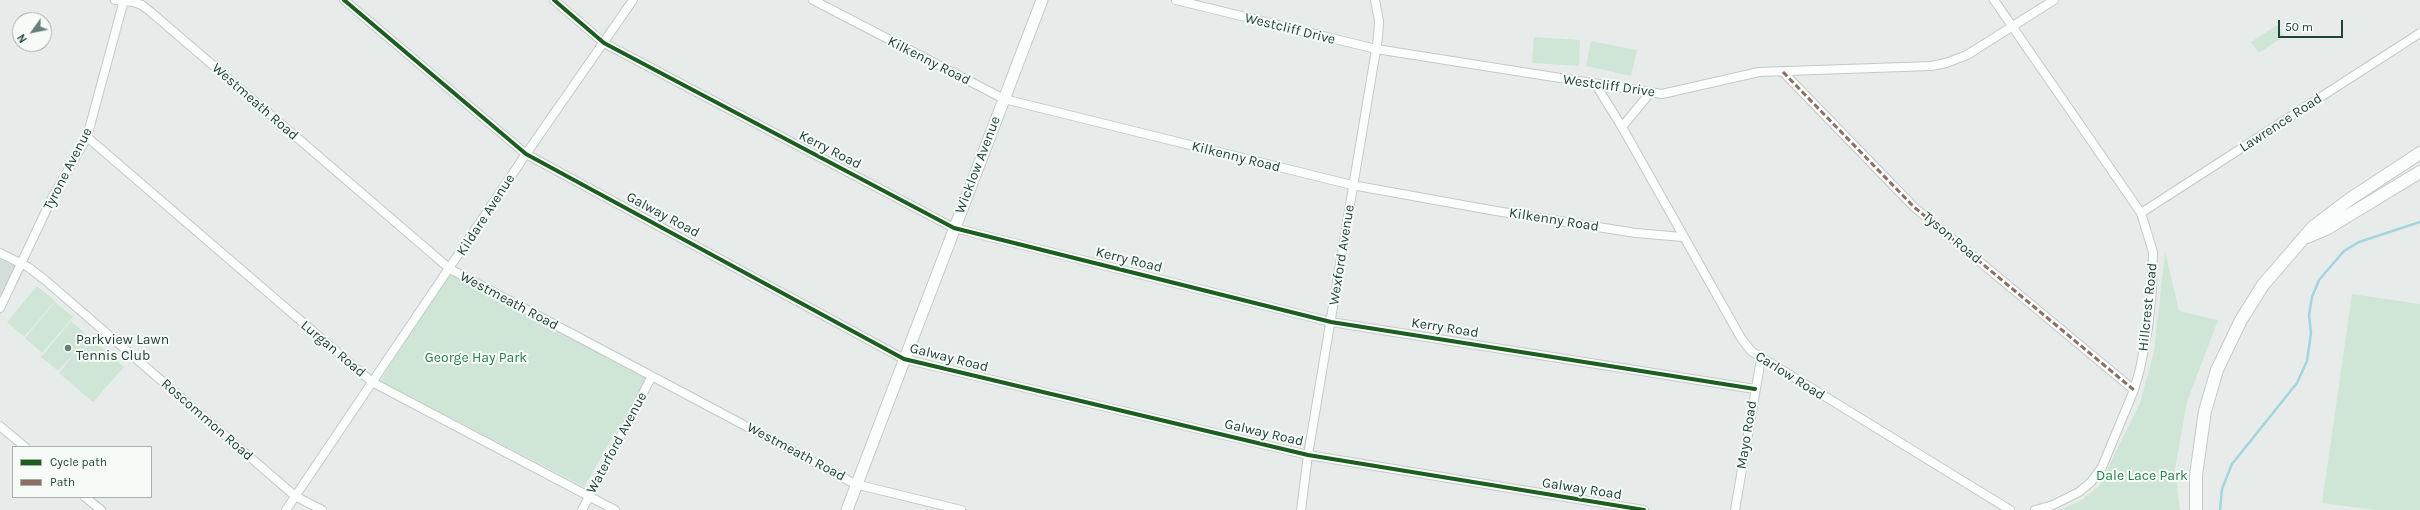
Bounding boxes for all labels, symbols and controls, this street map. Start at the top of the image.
street label: Westcliff Drive [1243,10,1337,48]
north arrow [12,12,52,52]
scale bar [2280,12,2345,38]
text: 50 m [2285,20,2313,34]
text: N [15,31,30,45]
street label: Kilkenny Road [885,33,973,89]
street label: Westmeath Road [208,60,302,144]
street label: Westcliff Drive [1562,71,1656,101]
street label: Lawrence Road [2237,90,2325,156]
street label: Wicklow Avenue [952,114,1004,216]
street label: Tyrone Avenue [40,125,96,213]
street label: Kerry Road [796,127,864,173]
street label: Kilkenny Road [1190,138,1282,176]
street label: Kildare Avenue [453,171,519,259]
street label: Galway Road [623,189,703,241]
street label: Wexford Avenue [1326,204,1358,306]
street label: Kilkenny Road [1508,205,1600,235]
street label: Tyson Road [1919,209,1985,267]
street label: Kerry Road [1094,244,1164,276]
street label: Hillcrest Road [2135,262,2161,352]
street label: Westmeath Road [457,268,561,334]
street label: Kerry Road [1410,314,1480,342]
street label: Lurgan Road [297,317,369,381]
place label: Parkview Lawn Tennis Club [76,332,169,364]
street label: Galway Road [908,340,990,376]
marker: Parkview Lawn Tennis Club [63,343,73,353]
street label: Carlow Road [1752,348,1828,404]
park label: George Hay Park [425,350,527,366]
street label: Roscommon Road [158,376,256,464]
street label: Waterford Avenue [583,389,651,497]
street label: Mayo Road [1733,399,1761,471]
street label: Galway Road [1223,416,1305,450]
street label: Westmeath Road [744,419,848,485]
legend [12,446,152,498]
text: Cycle path [50,455,107,469]
park label: Dale Lace Park [2096,468,2188,484]
street label: Galway Road [1541,474,1623,504]
text: Path [50,475,75,489]

